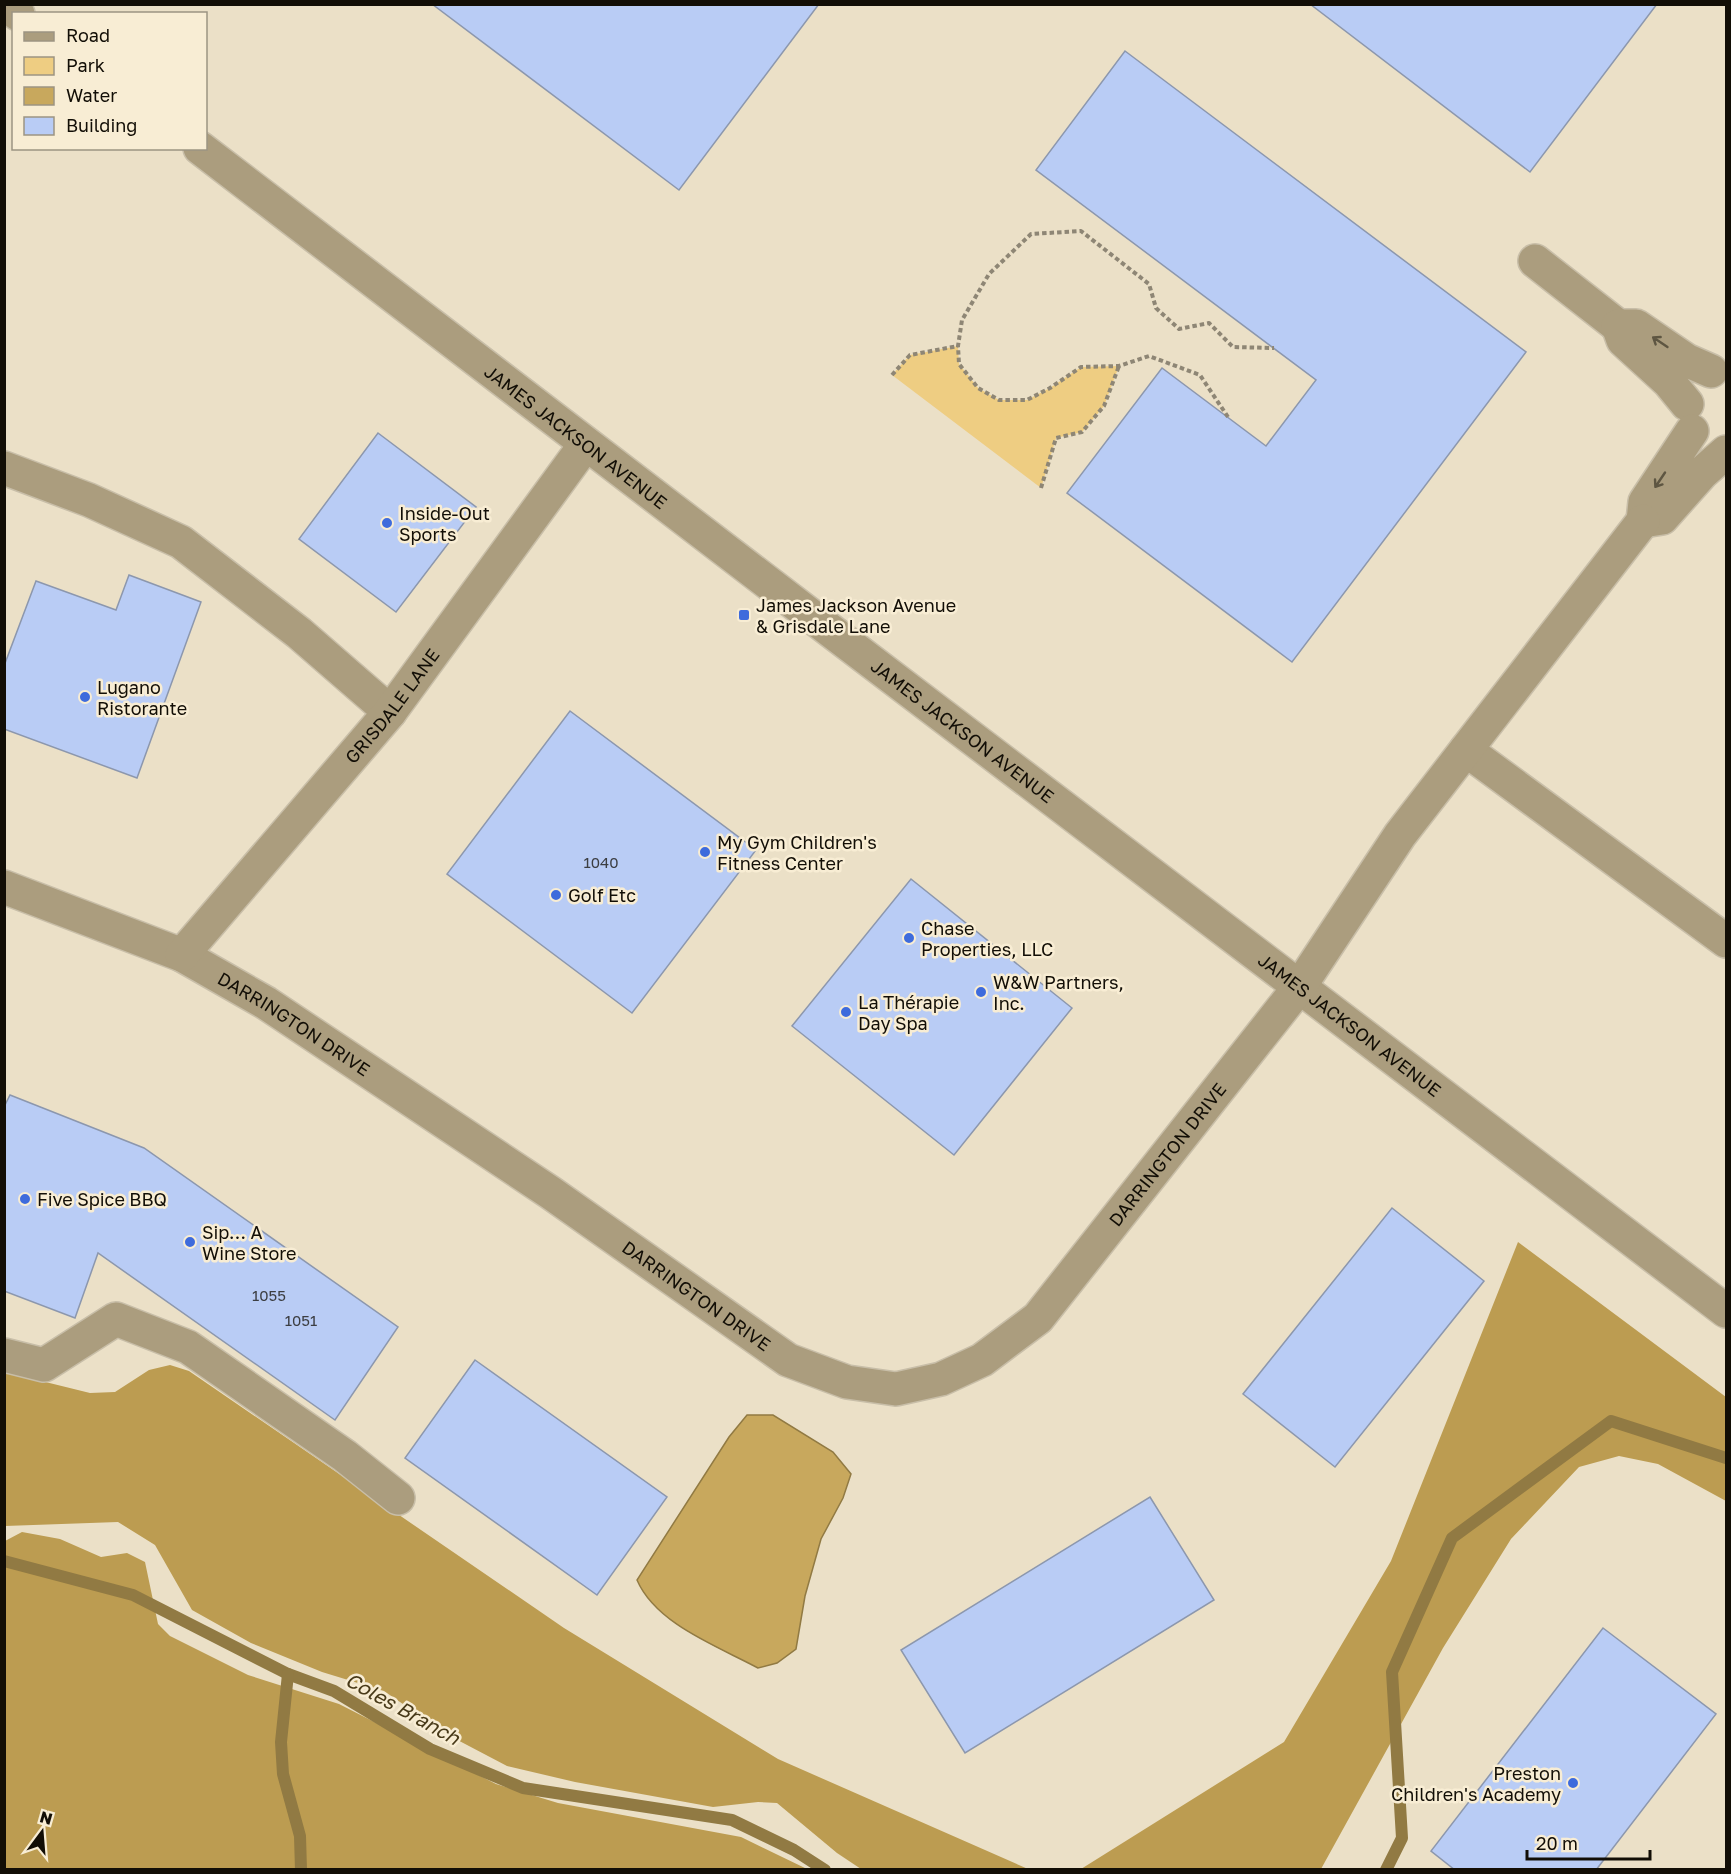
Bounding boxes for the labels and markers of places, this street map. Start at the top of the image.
place label: Inside-Out Sports [399,502,490,545]
marker: Inside-Out Sports [380,516,394,530]
place label: James Jackson Avenue & Grisdale Lane [756,594,956,637]
marker: James Jackson Avenue & Grisdale Lane [737,608,751,622]
place label: Lugano Ristorante [97,676,187,719]
marker: Lugano Ristorante [78,690,92,704]
place label: My Gym Children's Fitness Center [717,831,877,874]
marker: My Gym Children's Fitness Center [698,845,712,859]
place label: Golf Etc [568,884,636,906]
marker: Golf Etc [549,888,563,902]
place label: Chase Properties, LLC [921,917,1053,960]
marker: Chase Properties, LLC [902,931,916,945]
place label: W&W Partners, Inc. [993,971,1124,1014]
marker: W&W Partners, Inc. [974,985,988,999]
place label: La Thérapie Day Spa [858,991,959,1034]
marker: La Thérapie Day Spa [839,1005,853,1019]
place label: Five Spice BBQ [37,1188,167,1210]
marker: Five Spice BBQ [18,1192,32,1206]
place label: Sip… A Wine Store [202,1221,297,1264]
marker: Sip… A Wine Store [183,1235,197,1249]
place label: Preston Children's Academy [1391,1762,1561,1805]
marker: Preston Children's Academy [1566,1776,1580,1790]

